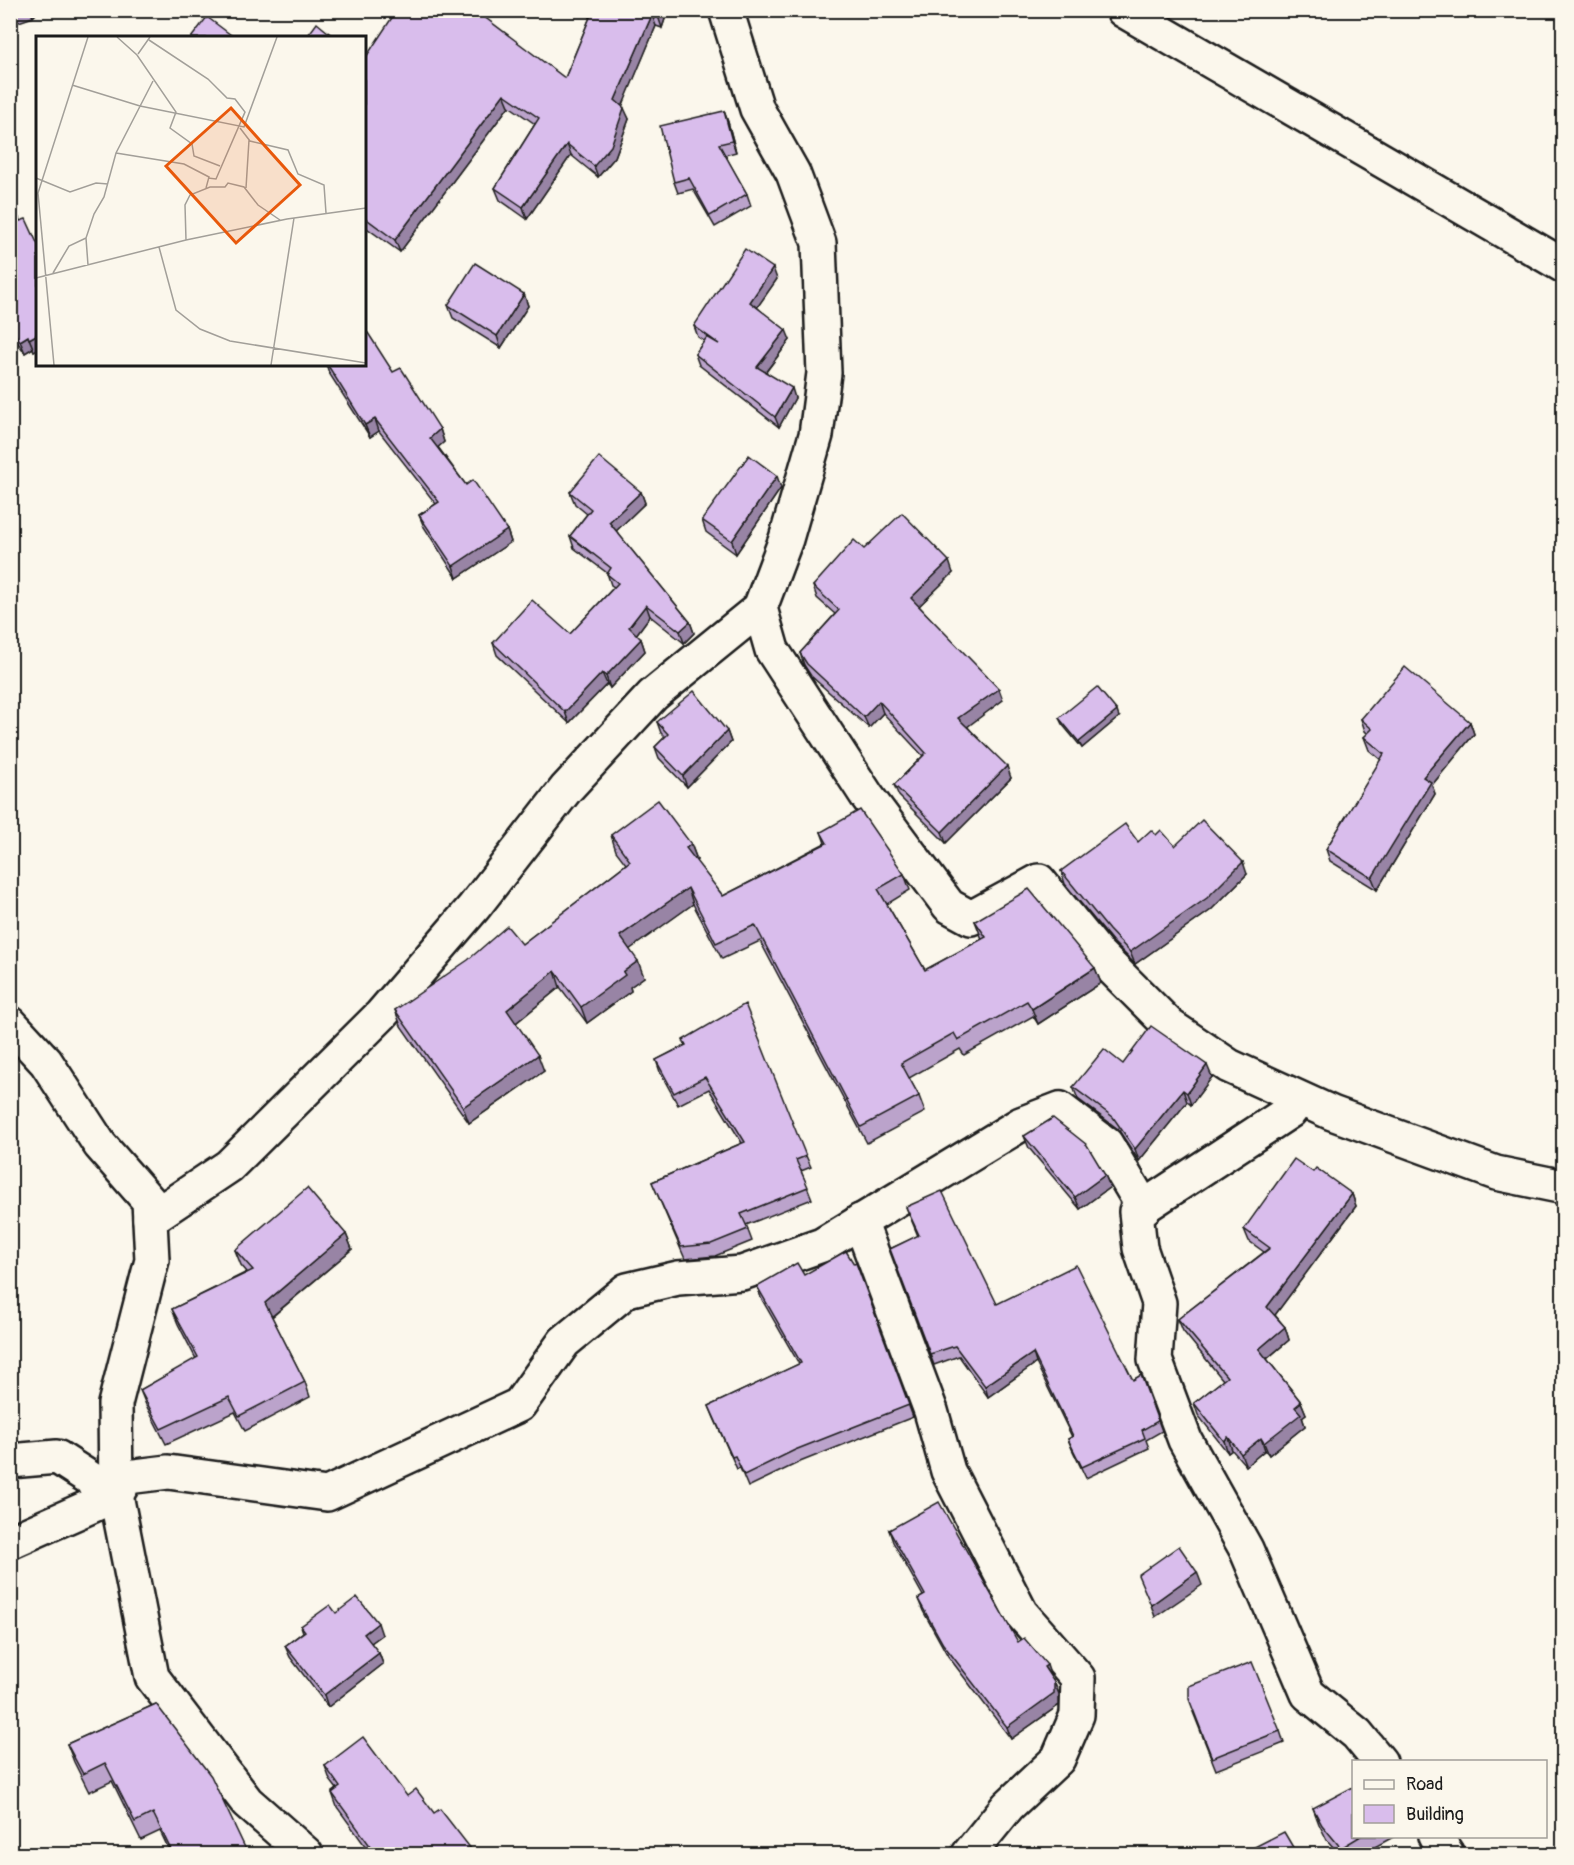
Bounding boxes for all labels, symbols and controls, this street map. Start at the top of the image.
inset map [36,36,366,366]
legend [1352,1760,1547,1838]
text: Road [1406,1773,1443,1796]
text: Building [1406,1803,1464,1826]

